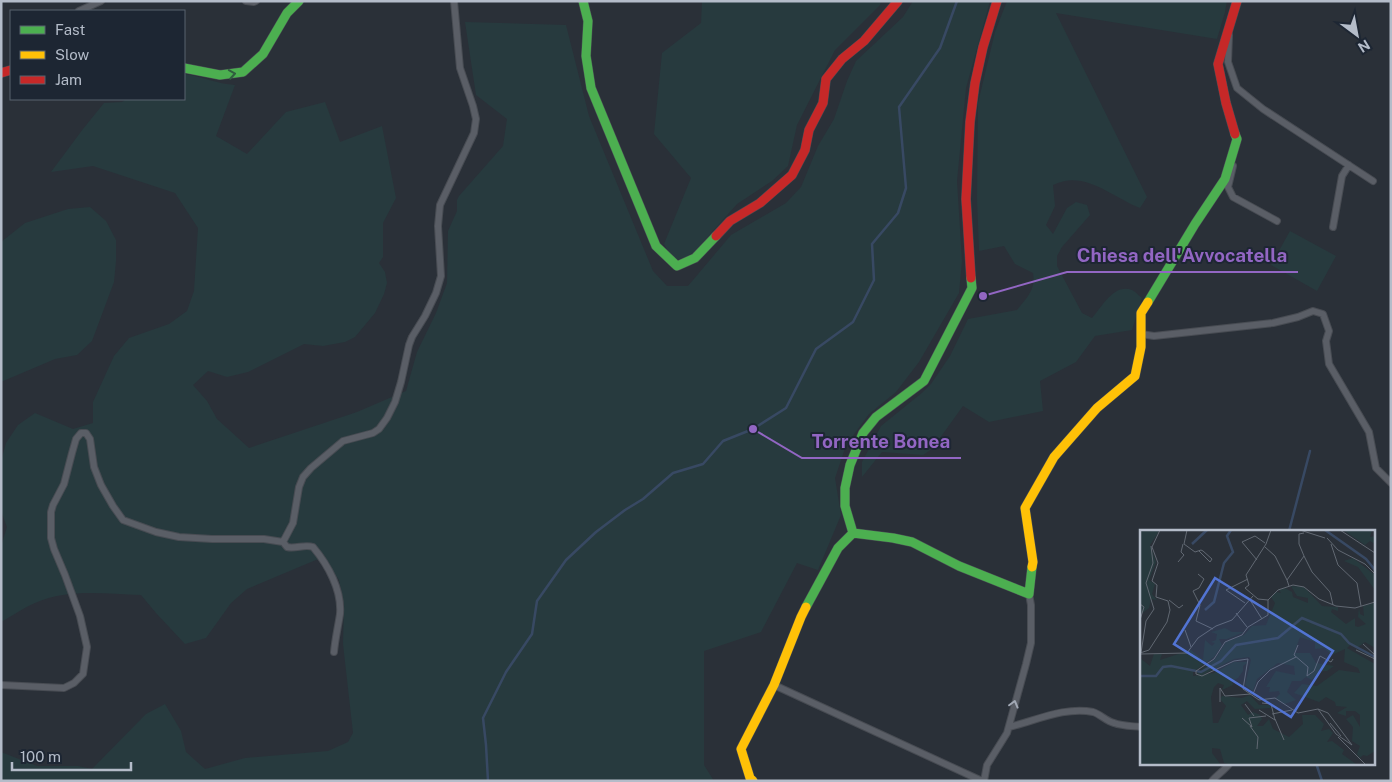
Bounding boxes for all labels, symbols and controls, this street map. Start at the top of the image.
legend [10,10,185,100]
north arrow [1332,10,1382,60]
text: Fast [55,21,85,38]
text: N [1355,36,1373,56]
text: Slow [55,46,90,63]
one-way arrow [227,69,236,79]
text: Jam [55,71,82,88]
callout: Chiesa dell'Avvocatella [1067,238,1298,272]
text: Chiesa dell'Avvocatella [1077,244,1287,266]
callout: Torrente Bonea [802,424,961,458]
text: Torrente Bonea [812,430,950,452]
inset map [1140,530,1374,764]
one-way arrow [1008,699,1019,708]
scale bar [12,740,131,772]
text: 100 m [20,748,61,765]

